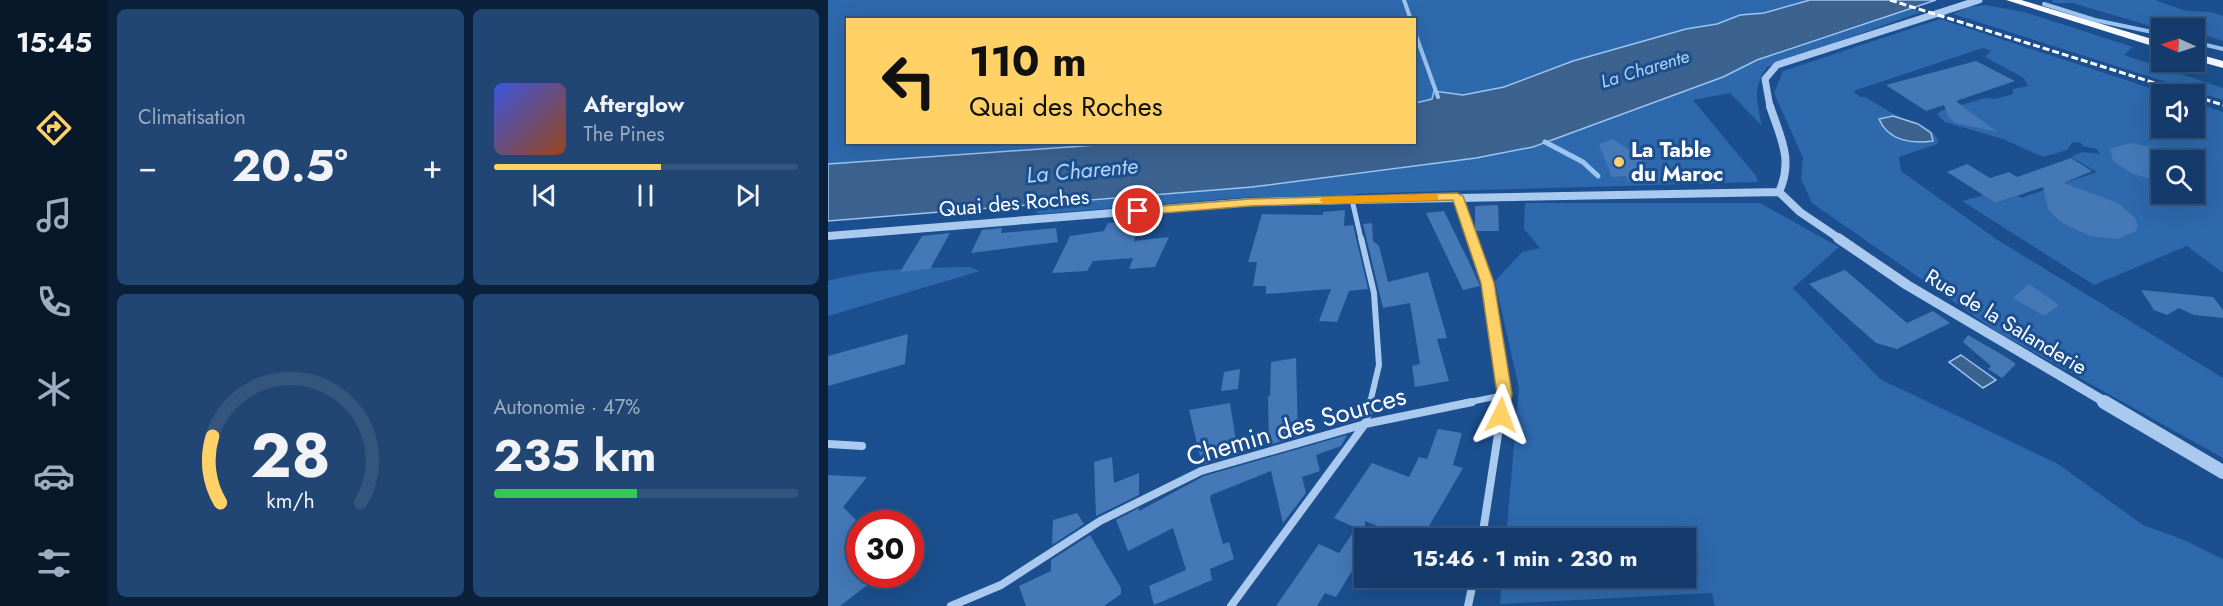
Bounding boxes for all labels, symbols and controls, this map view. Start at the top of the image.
north arrow [2151,18,2205,72]
map controls [2151,18,2205,204]
text: 15:45 [16,23,92,62]
text: 110 m [969,31,1087,92]
icon: left [870,42,948,120]
water label: La Charente [1597,43,1693,95]
button: sound [2151,84,2205,138]
text: Quai des Roches [969,87,1163,126]
text: Afterglow [584,88,684,120]
text: Climatisation [138,103,246,132]
icon: directions [33,107,75,149]
text: The Pines [584,120,665,149]
text: 20.5° [232,133,348,198]
place label: La Table du Maroc [1631,135,1723,189]
text: − [138,143,157,190]
text: + [422,143,442,190]
water label: La Charente [1025,149,1139,191]
button: search [2151,150,2205,204]
marker: La Table du Maroc [1612,155,1626,169]
icon: previous [528,179,561,212]
icon: pause [629,179,662,212]
icon: next [731,179,764,212]
street label: Quai des Roches [938,181,1090,225]
pin [1112,185,1163,236]
icon: music [33,194,75,236]
icon: arrive [1121,194,1154,227]
street label: Rue de la Salanderie [1919,262,2093,382]
icon: phone [33,281,75,323]
icon: climate [33,368,75,410]
street label: Chemin des Sources [1182,376,1410,476]
position arrow [1469,383,1533,447]
text: Autonomie · 47% [494,393,640,422]
text: 28 [250,410,330,500]
text: 235 km [494,423,656,488]
icon: car [33,455,75,497]
text: km/h [266,485,314,516]
speed limit sign: 30 [846,510,924,588]
icon: filters [33,542,75,584]
text: 15:46 · 1 min · 230 m [1413,542,1637,574]

